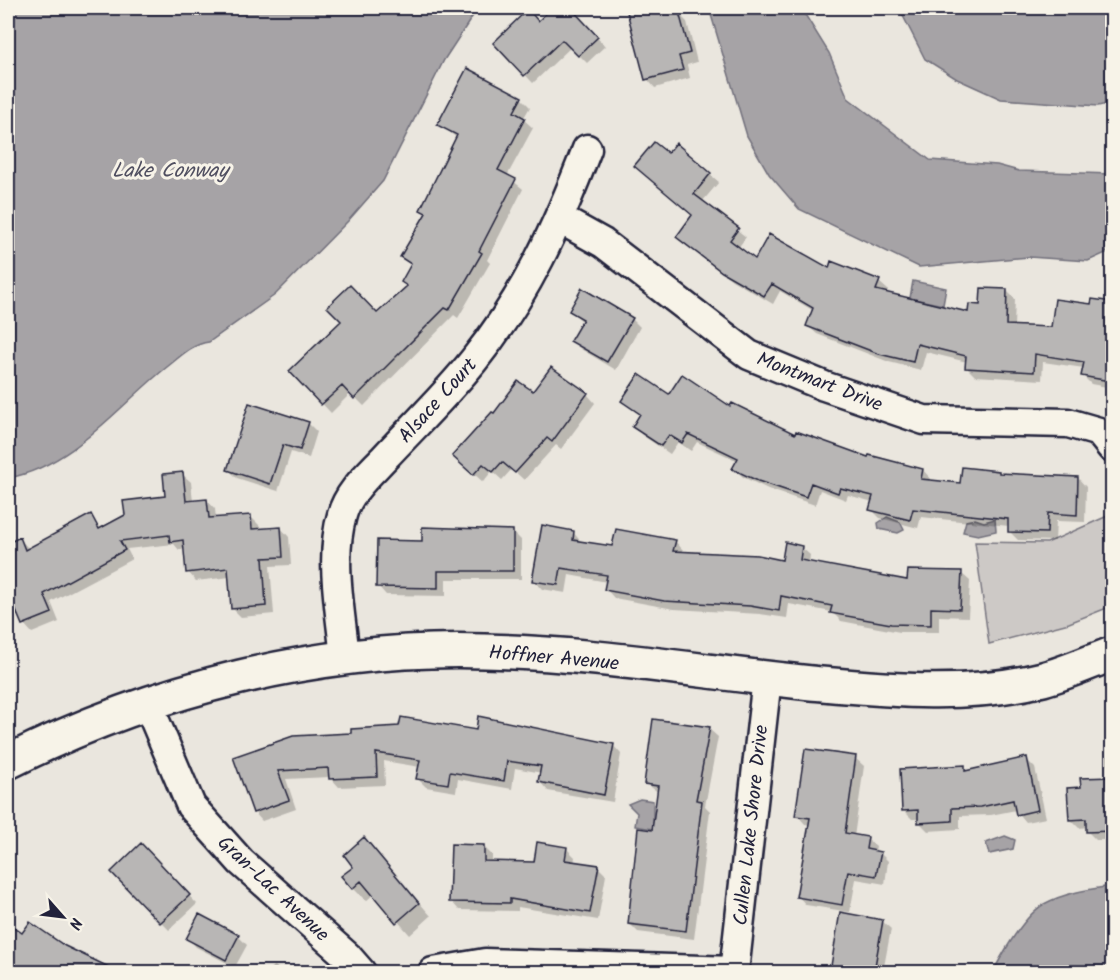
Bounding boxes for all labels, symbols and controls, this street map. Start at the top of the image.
water label: Lake Conway [112,155,231,188]
street label: Montmart Drive [752,344,887,422]
street label: Alsace Court [391,351,486,451]
street label: Hoffner Avenue [487,637,620,681]
street label: Cullen Lake Shore Drive [726,723,778,927]
street label: Gran-Lac Avenue [209,829,336,950]
north arrow [33,887,93,947]
text: N [62,913,88,934]

